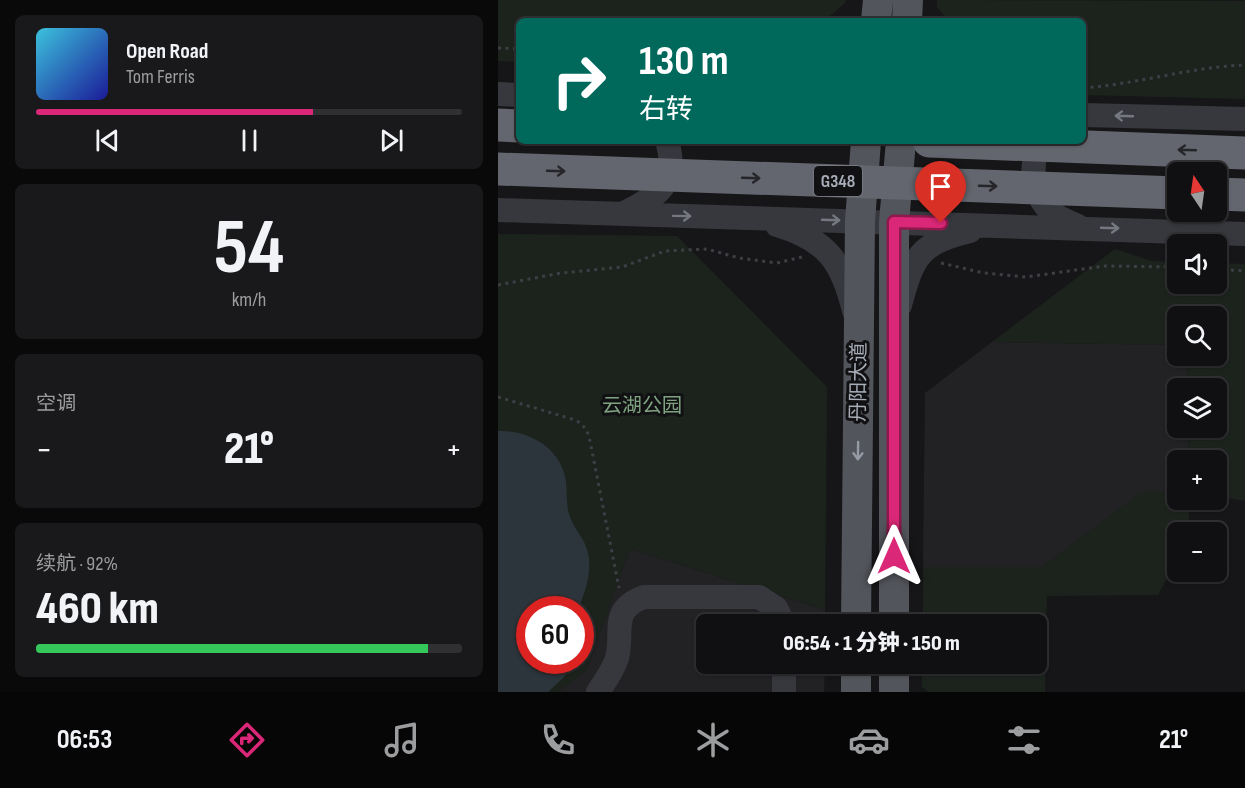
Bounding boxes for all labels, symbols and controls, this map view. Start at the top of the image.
text: 130 m [639,36,729,87]
text: Open Road [126,38,208,65]
icon: right [540,42,618,120]
text: Tom Ferris [126,65,195,89]
text: 右转 [639,94,693,126]
one-way arrow [1114,110,1134,122]
icon: previous [91,124,124,157]
icon: pause [233,124,266,157]
icon: next [375,124,408,157]
one-way arrow [1177,145,1197,156]
pin [915,161,966,223]
north arrow [1167,162,1227,222]
map controls [1167,162,1227,582]
one-way arrow [546,166,566,177]
road number: G348 [814,166,862,196]
icon: arrive [924,170,957,203]
one-way arrow [741,172,761,184]
one-way arrow [978,180,998,192]
text: 54 [214,202,284,295]
one-way arrow [672,210,692,222]
one-way arrow [820,214,840,225]
one-way arrow [1099,223,1119,234]
button: sound [1167,234,1227,294]
text: km/h [232,288,266,312]
button: search [1167,306,1227,366]
street label: 丹阳大道 [846,342,872,422]
button: layers [1167,378,1227,438]
text: 空调 [36,392,76,416]
park label: 云湖公园 [602,394,682,418]
text: 21° [224,422,274,477]
text: − [36,430,52,470]
text: + [446,430,462,470]
one-way arrow [852,441,864,461]
button: + [1167,450,1227,510]
button: − [1167,522,1227,582]
position arrow [862,524,926,588]
text: 续航 · 92% [36,552,118,576]
text: 460 km [36,582,159,637]
speed limit sign: 60 [516,596,594,674]
text: 06:54 · 1 分钟 · 150 m [783,630,960,657]
icon: directions [226,719,268,761]
icon: music [381,719,423,761]
icon: phone [537,719,579,761]
icon: climate [692,719,734,761]
icon: car [848,719,890,761]
icon: filters [1003,719,1045,761]
text: 06:53 [57,724,112,756]
text: 21° [1159,724,1188,756]

